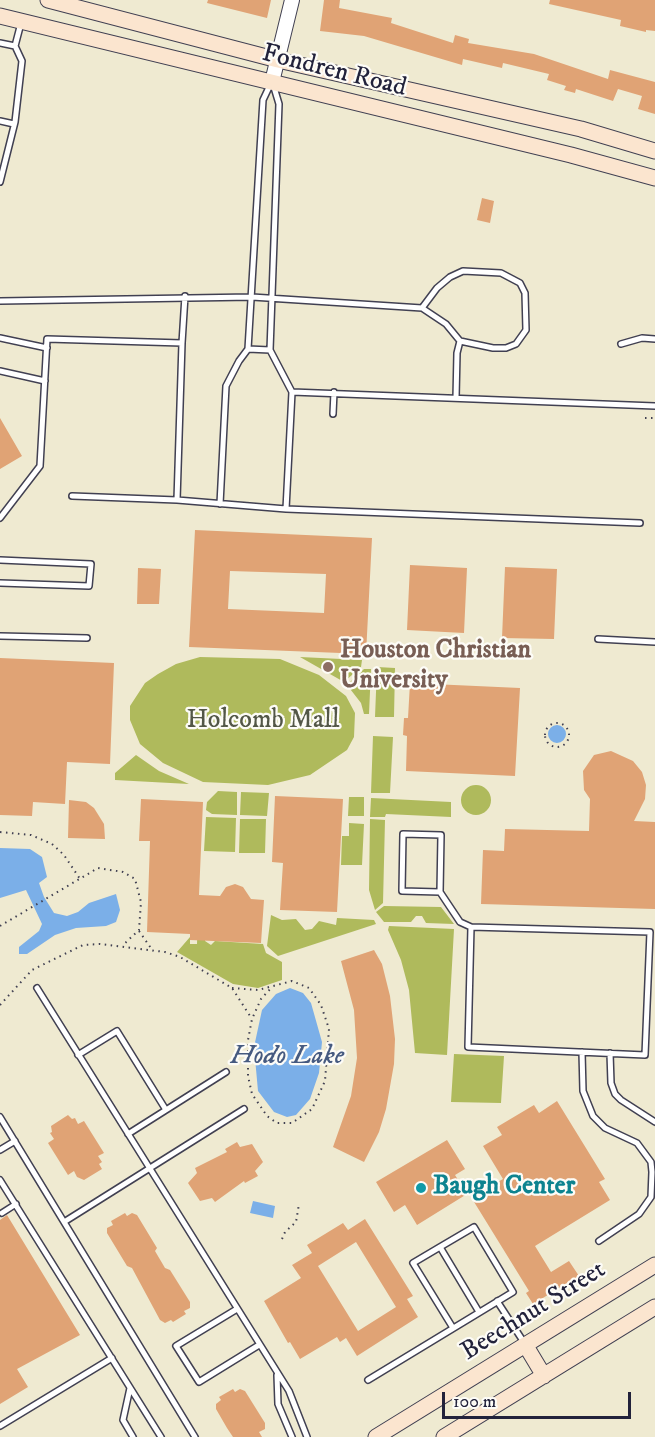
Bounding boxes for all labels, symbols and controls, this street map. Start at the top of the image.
street label: Fondren Road [259,39,409,105]
place label: Houston Christian University [340,636,531,698]
marker: Houston Christian University [321,660,335,674]
park label: Holcomb Mall [186,706,340,738]
water label: Hodo Lake [230,1041,344,1073]
place label: Baugh Center [433,1172,575,1204]
marker: Baugh Center [414,1181,428,1195]
street label: Beechnut Street [456,1255,612,1369]
scale bar [445,1380,634,1418]
text: 100 m [453,1391,496,1413]

